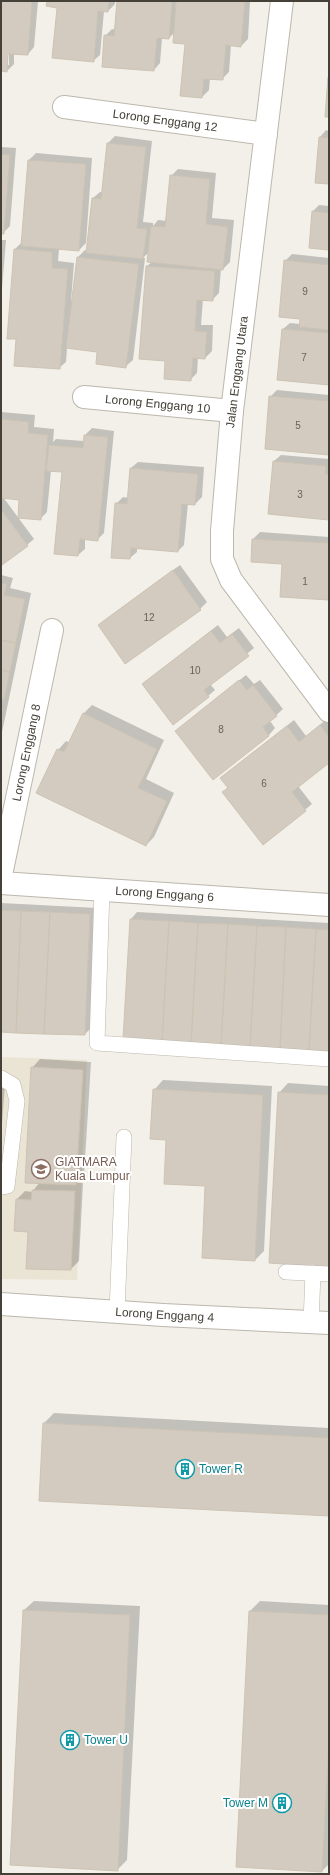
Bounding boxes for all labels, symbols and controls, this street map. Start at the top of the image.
street label: Lorong Enggang 12 [112,107,219,134]
house number: 9 [302,286,308,297]
street label: Jalan Enggang Utara [223,315,251,429]
house number: 7 [301,352,307,363]
street label: Lorong Enggang 10 [104,392,211,416]
house number: 5 [295,420,301,431]
house number: 3 [297,489,303,500]
house number: 1 [302,576,308,587]
house number: 12 [143,612,155,623]
house number: 10 [189,665,201,676]
street label: Lorong Enggang 8 [10,702,43,802]
house number: 8 [218,724,224,735]
house number: 6 [261,778,267,789]
street label: Lorong Enggang 6 [115,884,215,904]
place label: GIATMARA Kuala Lumpur [55,1155,130,1183]
school or university icon: GIATMARA Kuala Lumpur [30,1158,52,1180]
street label: Lorong Enggang 4 [115,1305,215,1324]
building icon: Tower R [174,1458,196,1480]
place label: Tower R [199,1462,243,1476]
building icon: Tower U [59,1729,81,1751]
place label: Tower U [84,1733,128,1747]
building icon: Tower M [271,1792,293,1814]
place label: Tower M [223,1796,268,1810]

